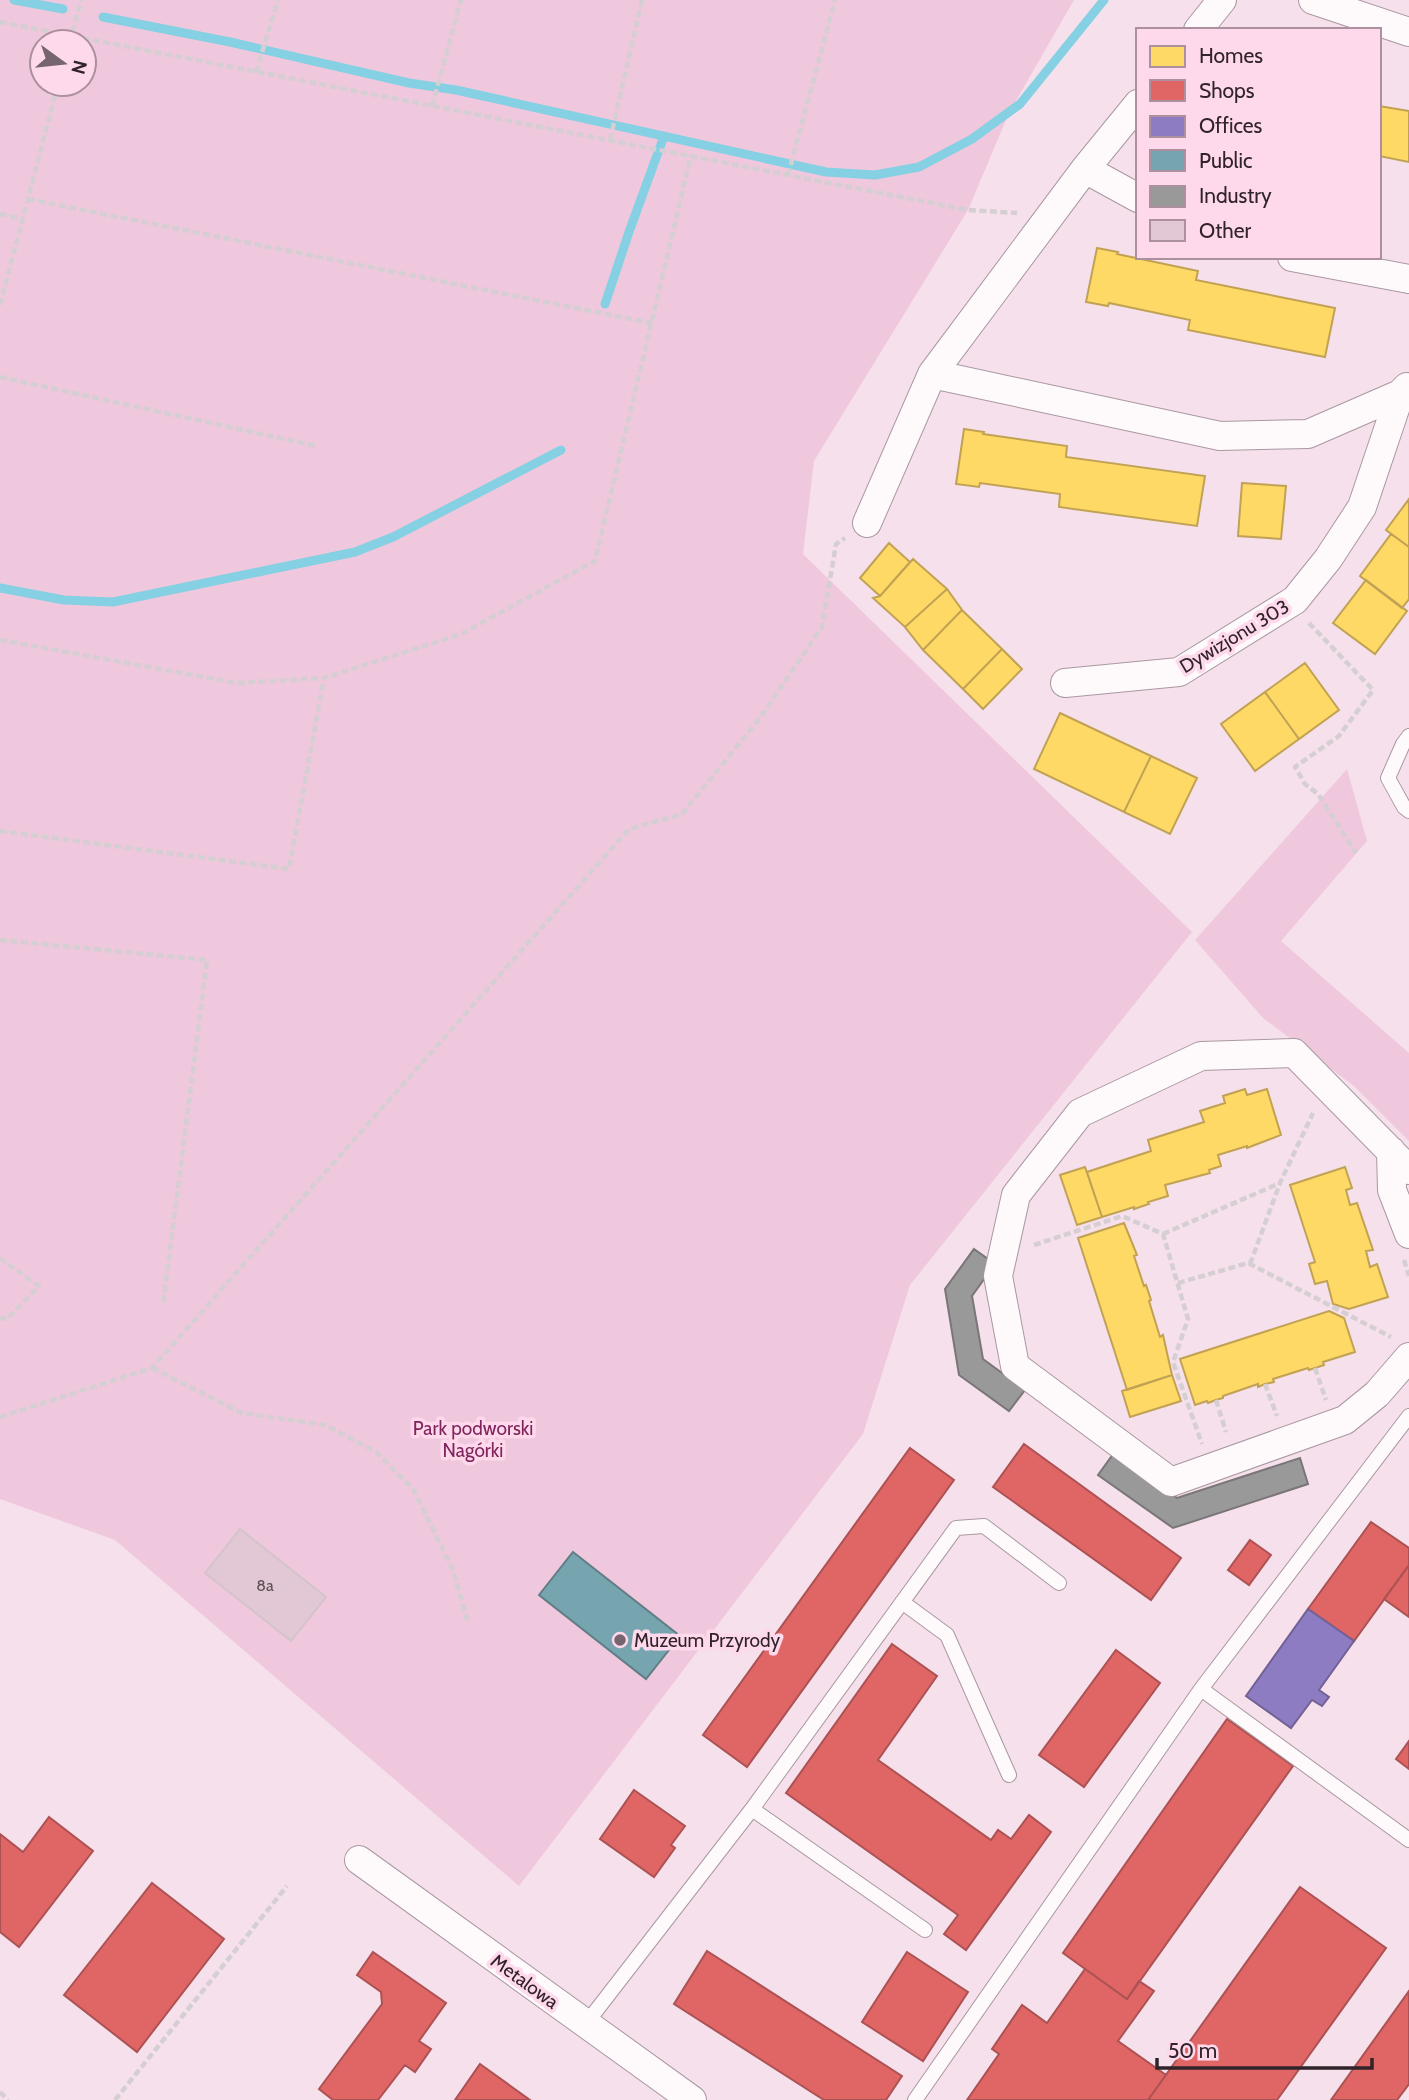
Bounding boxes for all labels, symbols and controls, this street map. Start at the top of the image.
north arrow [28,28,98,98]
legend [1136,28,1381,259]
text: Homes [1199,43,1263,68]
text: N [66,58,92,77]
text: Shops [1199,78,1255,103]
text: Offices [1199,113,1263,138]
text: Public [1199,148,1253,173]
text: Industry [1199,183,1272,208]
text: Other [1199,218,1251,243]
street label: Dywizjonu 303 [1175,595,1293,678]
park label: Park podworski Nagórki [413,1417,533,1462]
house number: 8a [256,1576,274,1595]
place label: Muzeum Przyrody [634,1629,781,1652]
marker: Muzeum Przyrody [612,1632,628,1648]
street label: Metalowa [486,1949,563,2014]
scale bar [1157,2026,1372,2070]
text: 50 m [1168,2038,1217,2063]

